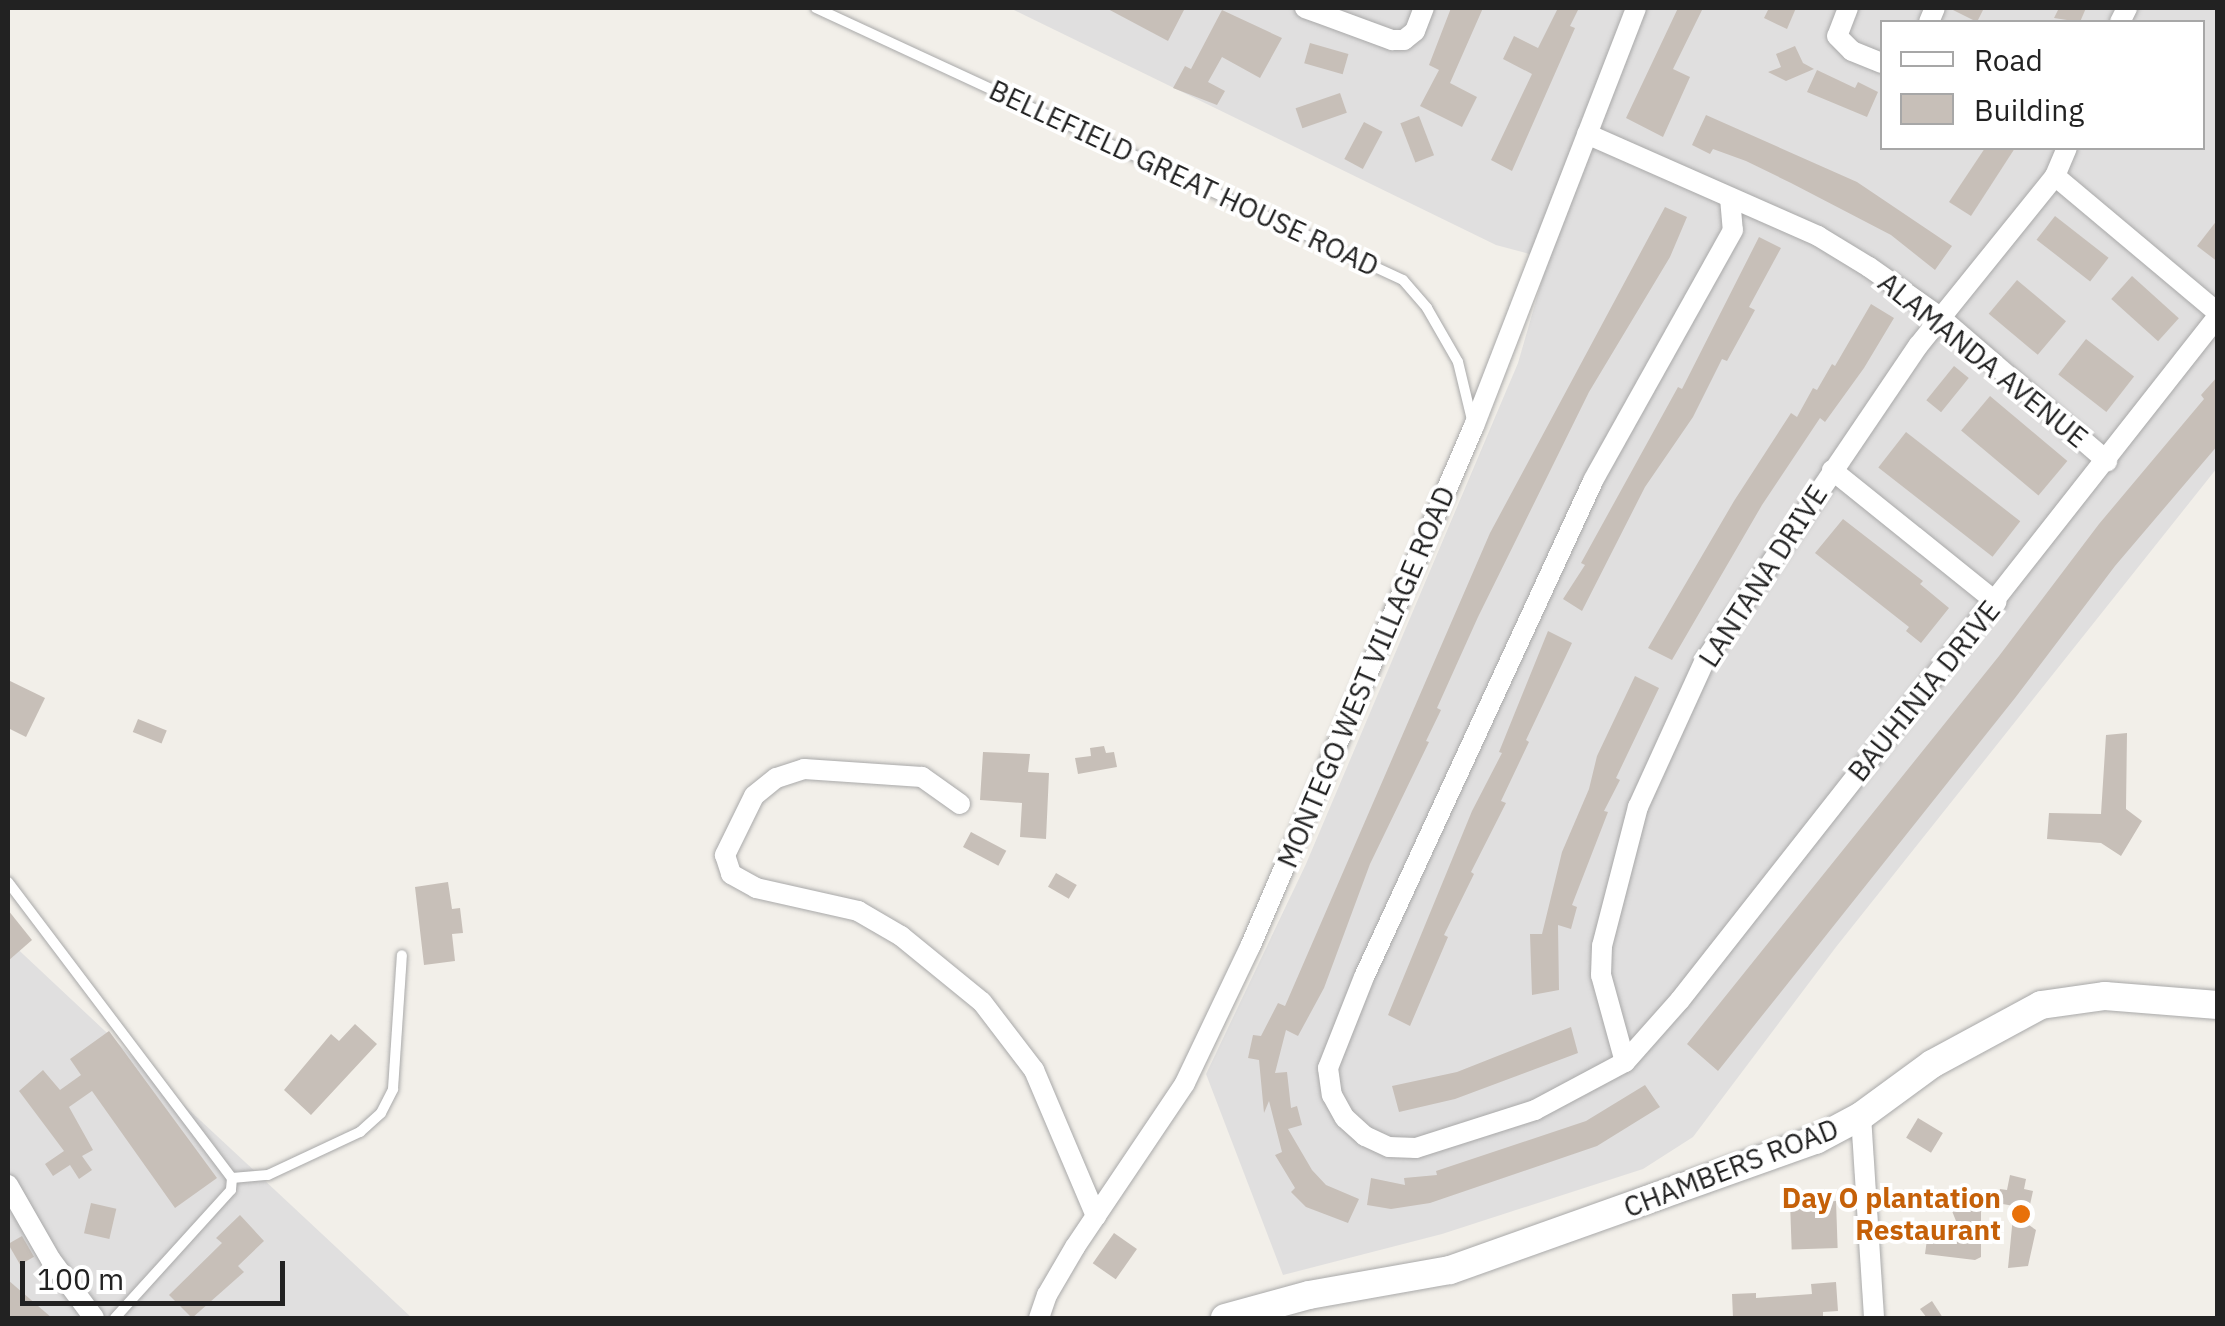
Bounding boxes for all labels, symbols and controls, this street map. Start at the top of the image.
legend [1880,20,2205,150]
text: Road [1974,40,2043,79]
street label: BELLEFIELD GREAT HOUSE ROAD [984,73,1384,283]
text: Building [1974,90,2084,129]
street label: ALAMANDA AVENUE [1872,265,2094,455]
street label: LANTANA DRIVE [1692,479,1834,673]
street label: MONTEGO WEST VILLAGE ROAD [1270,481,1462,873]
street label: BAUHINIA DRIVE [1841,594,2007,788]
street label: CHAMBERS ROAD [1619,1112,1843,1224]
place label: Day O plantation Restaurant [1782,1181,2001,1247]
marker: Day O plantation Restaurant [2010,1203,2032,1225]
scale bar [25,1241,290,1303]
text: 100 m [37,1259,124,1298]

